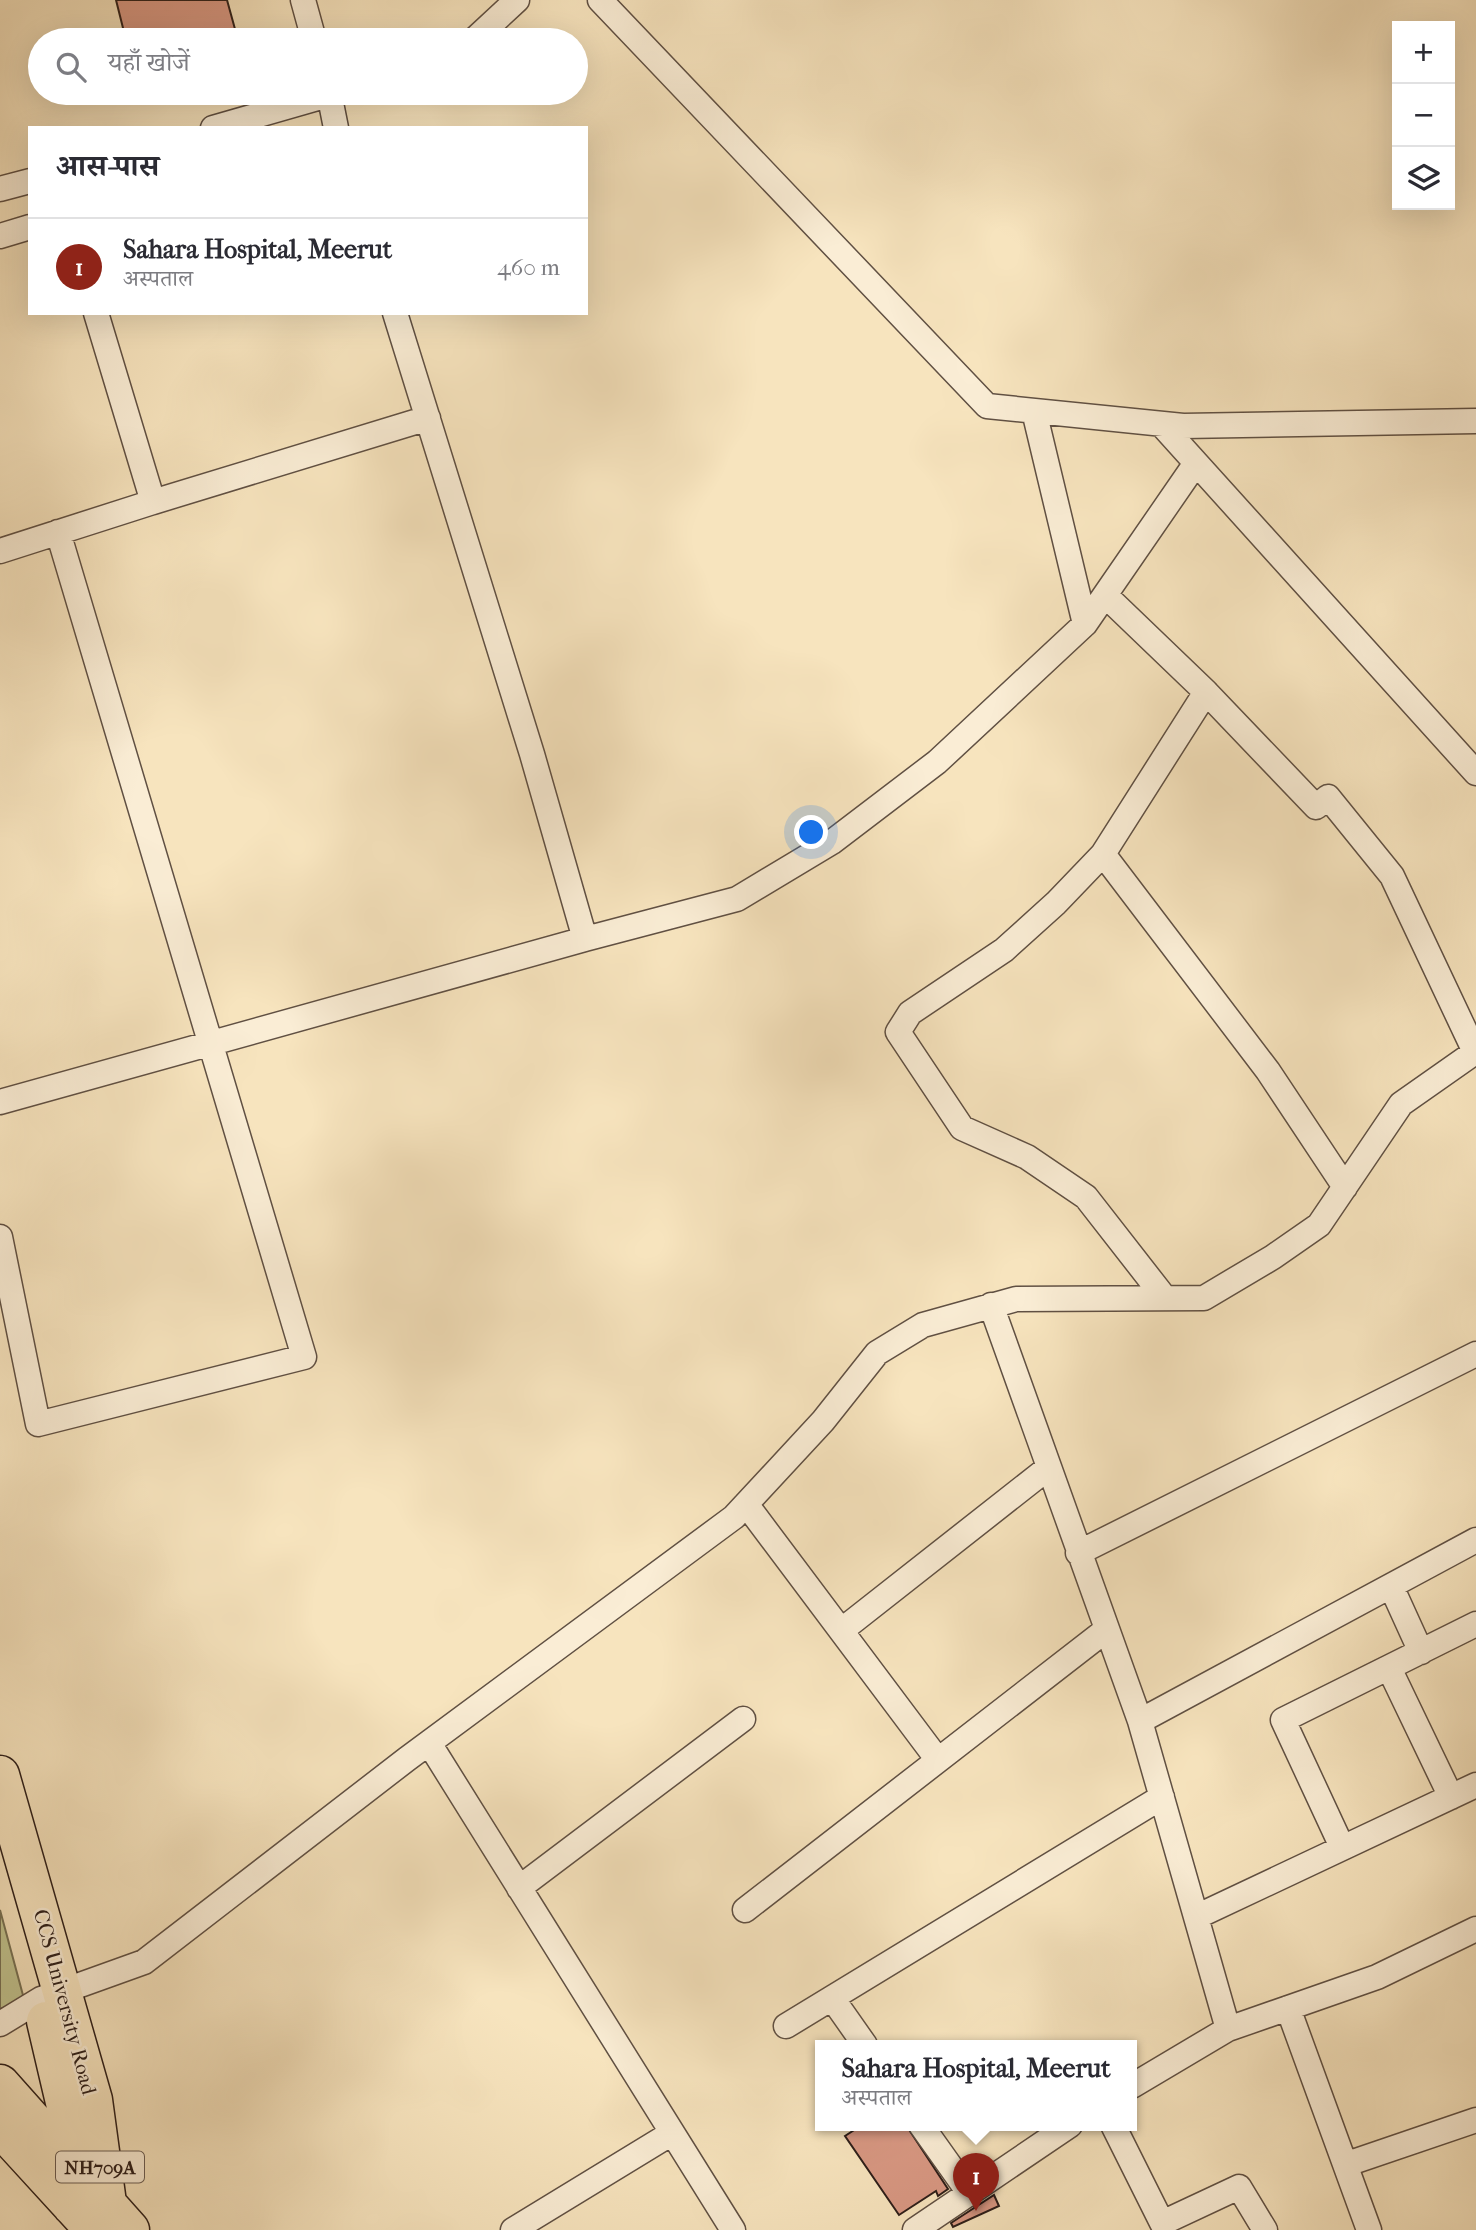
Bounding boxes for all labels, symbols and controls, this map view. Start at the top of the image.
map controls [1392,21,1455,210]
button: + [1392,21,1455,84]
search box [28,28,588,105]
text: यहाँ खोजें [108,47,190,78]
icon: search [52,48,90,86]
button: − [1392,84,1455,147]
button: layers [1392,147,1455,210]
text: आस-पास [56,149,159,184]
text: Sahara Hospital, Meerut [123,234,392,265]
text: 1 [75,254,83,281]
text: 460 m [497,254,560,281]
text: अस्पताल [123,265,193,292]
your location [794,815,828,849]
street label: CCS University Road [29,1907,101,2098]
popup [815,2040,1137,2131]
text: Sahara Hospital, Meerut [842,2053,1110,2084]
text: अस्पताल [842,2084,912,2111]
road number: NH709A [56,2152,144,2182]
pin: 1 [953,2153,999,2211]

